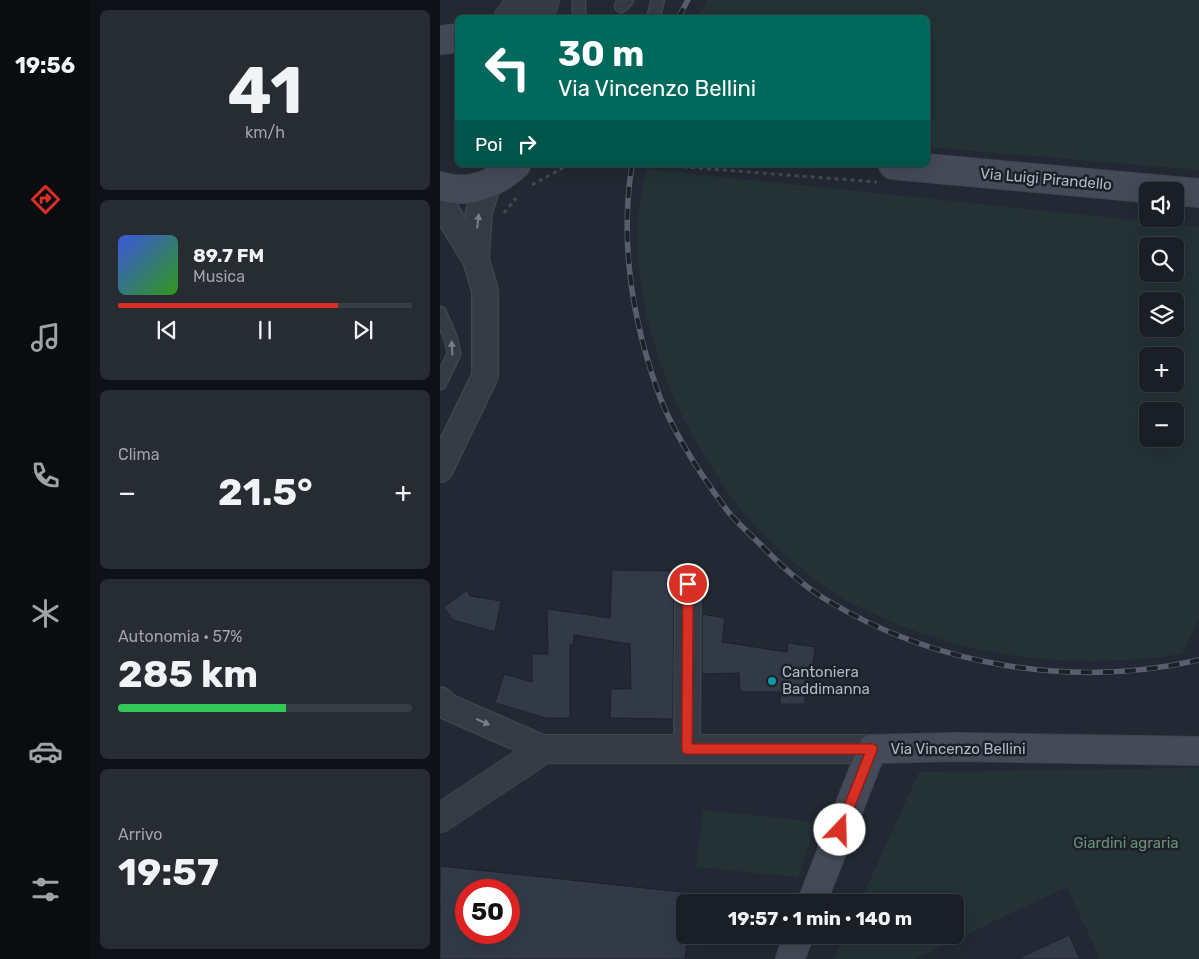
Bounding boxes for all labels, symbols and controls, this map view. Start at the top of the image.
text: 30 m [558,33,644,75]
icon: left [475,35,540,100]
text: 19:56 [15,52,75,79]
text: 41 [227,52,303,129]
text: Via Vincenzo Bellini [558,75,756,102]
text: km/h [245,123,285,142]
icon: right [513,130,541,158]
text: Poi [475,133,503,156]
street label: Via Luigi Pirandello [980,164,1112,194]
icon: directions [28,182,63,217]
map controls [1139,182,1184,447]
button: sound [1139,182,1184,227]
one-way arrow [474,213,482,229]
button: search [1139,237,1184,282]
text: 89.7 FM [193,244,264,267]
text: Musica [193,267,245,286]
button: layers [1139,292,1184,337]
icon: previous [153,316,181,344]
icon: pause [251,316,279,344]
icon: next [349,316,377,344]
icon: music [28,320,63,355]
one-way arrow [448,339,456,355]
button: + [1139,347,1184,392]
button: − [1139,402,1184,447]
text: Clima [118,445,159,464]
icon: phone [28,458,63,493]
text: 21.5° [218,469,313,515]
text: − [118,476,136,509]
text: + [395,476,412,509]
pin [667,563,709,605]
icon: arrive [674,570,702,598]
icon: climate [28,596,63,631]
text: Autonomia · 57% [118,627,243,646]
text: 285 km [118,651,258,697]
place label: Cantoniera Baddimanna [782,663,870,698]
marker: Cantoniera Baddimanna [766,675,778,687]
one-way arrow [476,719,490,727]
icon: car [28,734,63,769]
street label: Via Vincenzo Bellini [890,740,1026,758]
position arrow [813,803,865,855]
text: Arrivo [118,825,163,844]
park label: Giardini agraria [1073,834,1179,852]
text: 19:57 [118,849,219,895]
icon: filters [28,872,63,907]
speed limit sign: 50 [455,879,520,944]
text: 19:57 · 1 min · 140 m [728,907,912,930]

